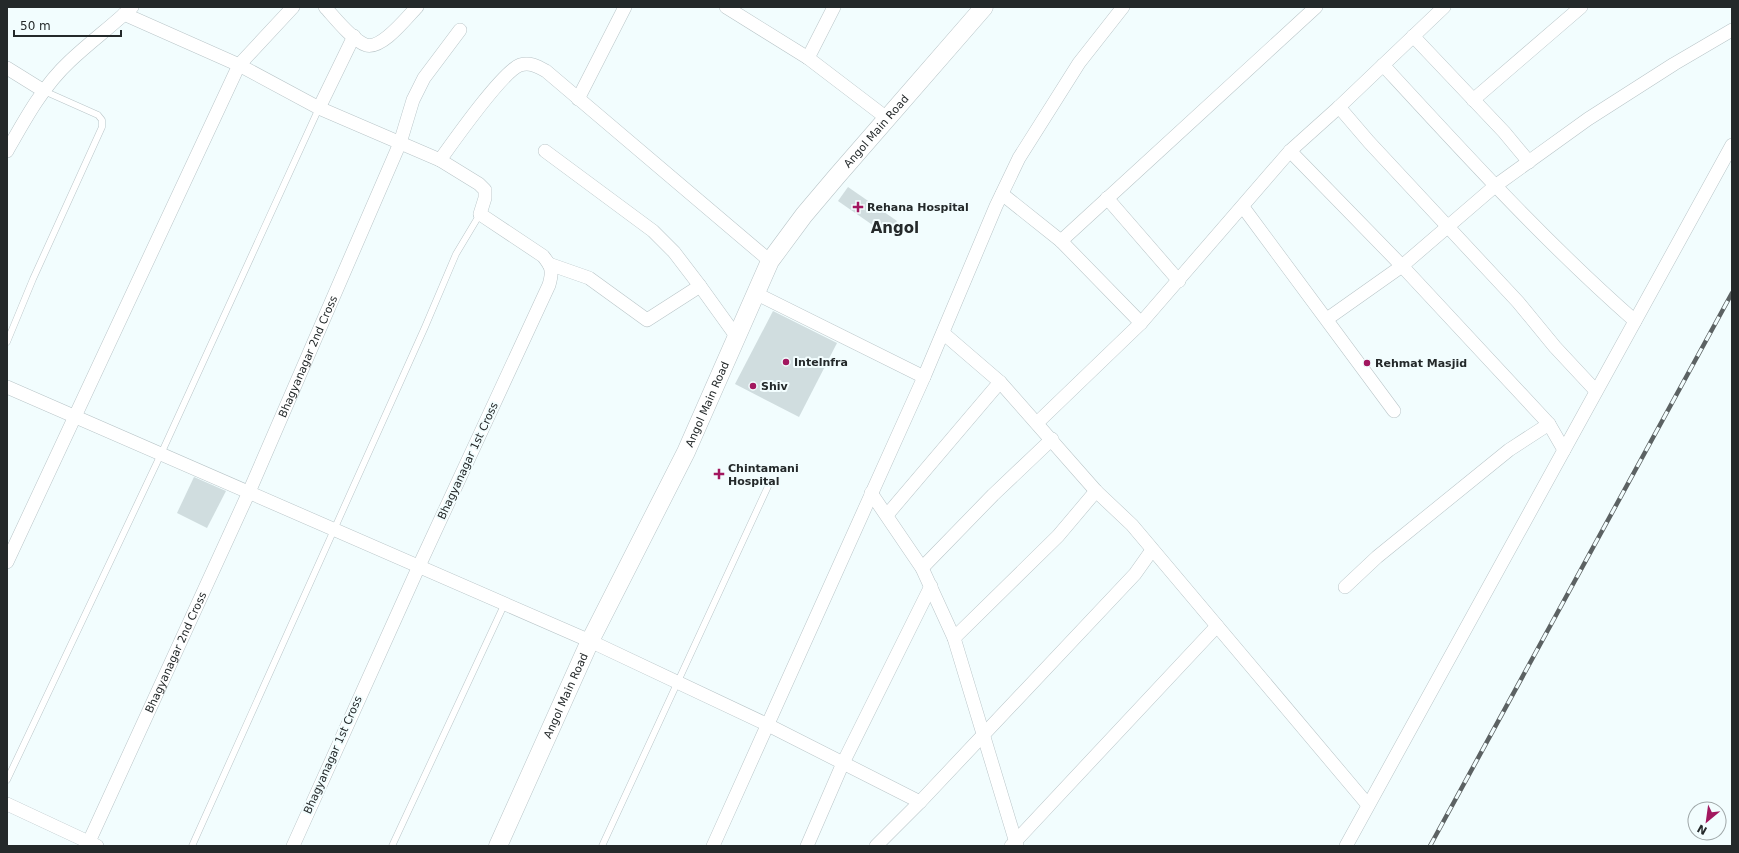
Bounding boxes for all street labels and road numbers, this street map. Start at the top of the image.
street label: Angol Main Road [841,92,911,170]
street label: Bhagyanagar 2nd Cross [276,293,340,419]
street label: Angol Main Road [683,359,732,449]
street label: Bhagyanagar 1st Cross [435,400,501,522]
street label: Bhagyanagar 2nd Cross [142,590,209,715]
street label: Angol Main Road [541,651,590,740]
street label: Bhagyanagar 1st Cross [301,694,365,816]

